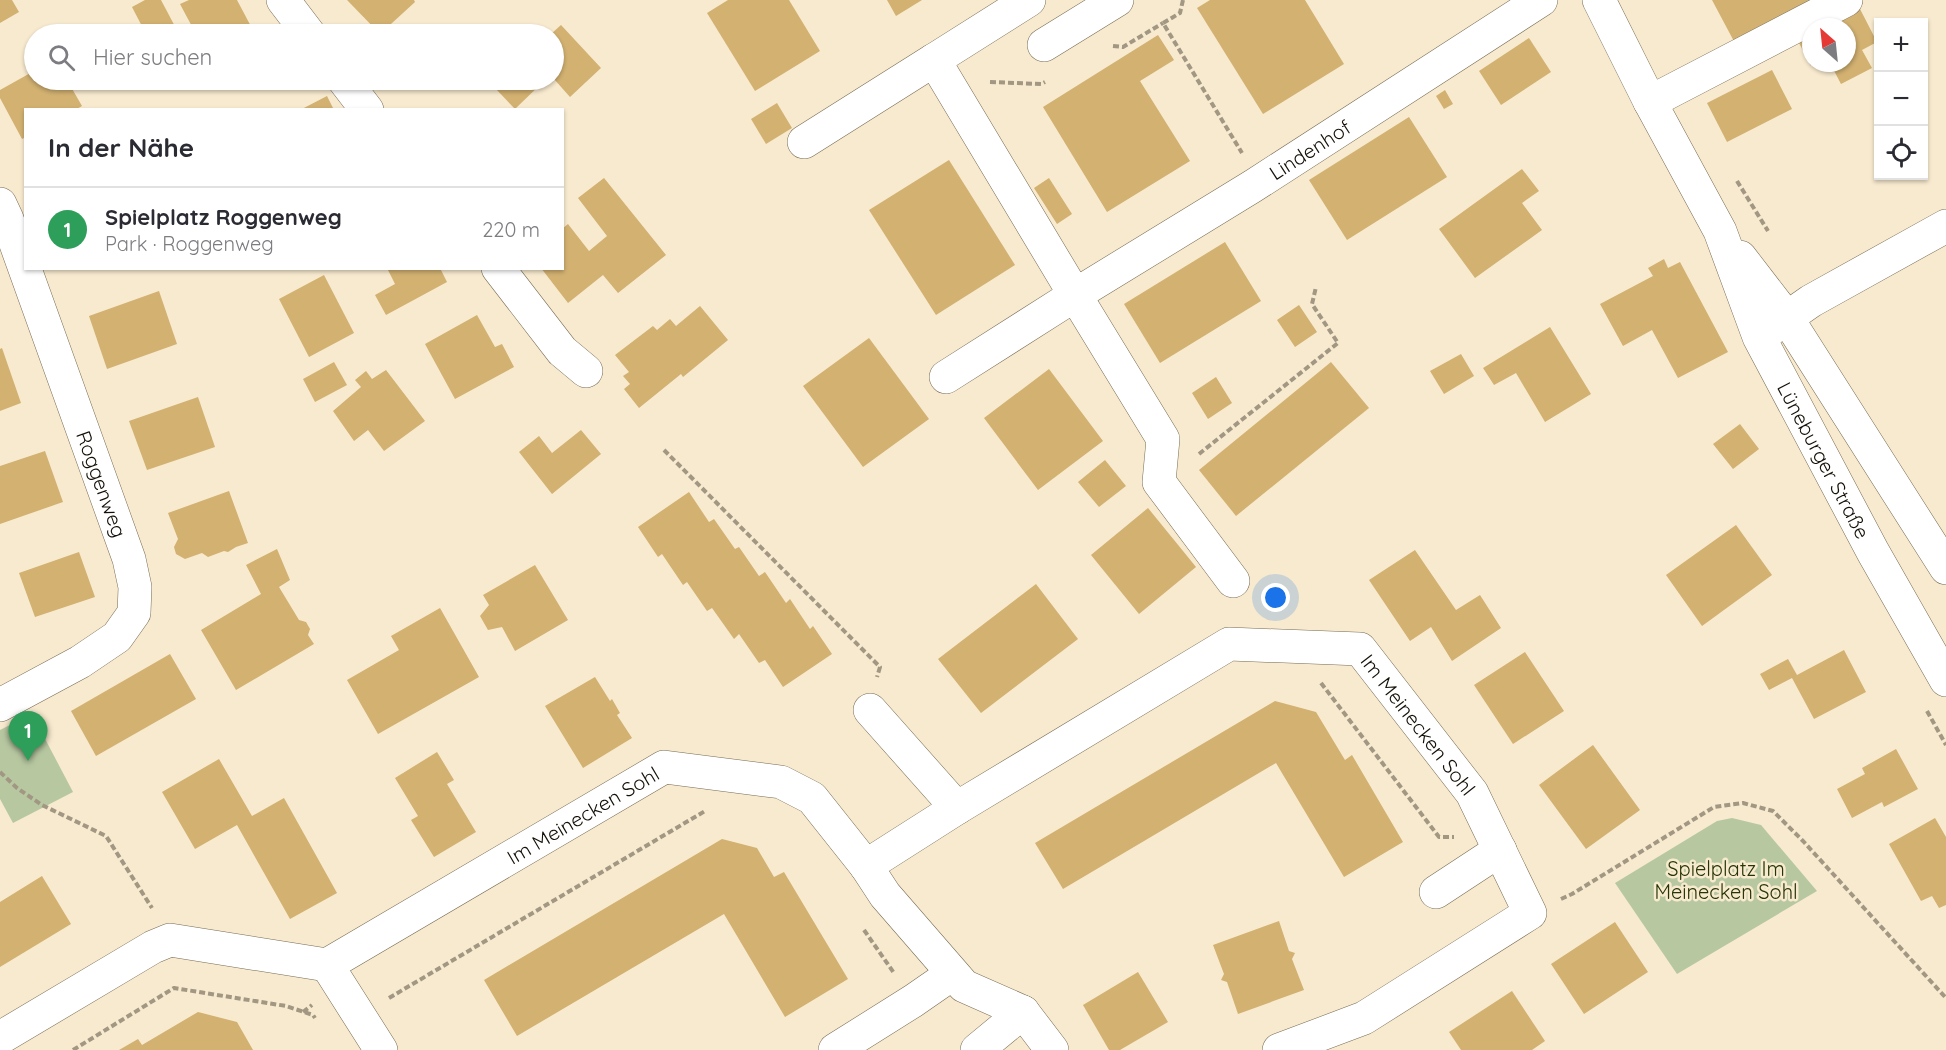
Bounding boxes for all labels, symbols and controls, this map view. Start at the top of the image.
north arrow [1802,18,1856,72]
map controls [1874,18,1928,180]
button: + [1874,18,1928,72]
search box [24,24,564,90]
icon: search [45,41,78,74]
text: Hier suchen [93,43,212,71]
button: − [1874,72,1928,126]
street label: Lindenhof [1264,114,1355,185]
button: locate [1874,126,1928,180]
text: In der Nähe [48,131,194,164]
text: Spielplatz Roggenweg [105,203,342,231]
text: 1 [64,217,71,242]
text: 220 m [482,217,540,242]
text: Park · Roggenweg [105,231,274,256]
street label: Lüneburger Straße [1773,378,1876,543]
street label: Roggenweg [71,427,133,541]
your location [1261,583,1290,612]
street label: Im Meinecken Sohl [1356,649,1481,800]
pin: 1 [9,712,48,761]
street label: Im Meinecken Sohl [502,760,663,869]
park label: Spielplatz Im Meinecken Sohl [1654,856,1798,904]

